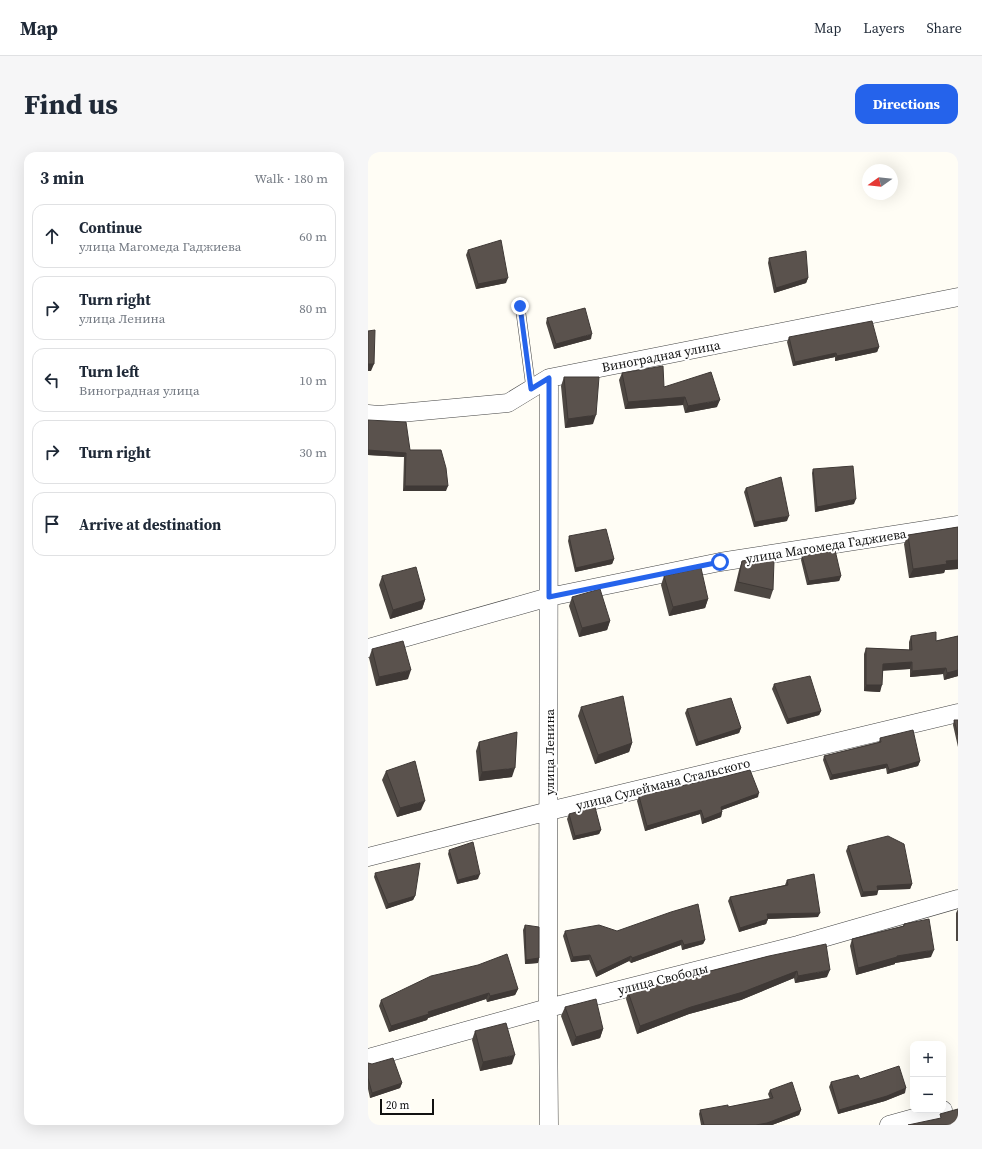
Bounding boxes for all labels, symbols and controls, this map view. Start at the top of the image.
text: Map [20,15,58,41]
text: Map [814,18,841,38]
text: Layers [863,18,905,38]
text: Share [927,18,962,38]
button: Directions [855,84,958,124]
text: Find us [24,85,118,123]
north arrow [862,164,898,200]
text: 3 min [40,166,84,190]
text: Walk · 180 m [255,170,328,187]
text: Continue [79,217,142,238]
icon: ahead [41,225,63,247]
text: 60 m [299,228,327,245]
text: улица Магомеда Гаджиева [79,238,241,255]
text: Turn right [79,289,151,310]
icon: right [41,297,63,319]
route end [511,297,529,315]
text: 80 m [299,300,327,317]
text: улица Ленина [79,310,165,327]
street label: Виноградная улица [600,336,722,376]
text: Turn left [79,361,139,382]
icon: left [41,369,63,391]
text: 10 m [299,372,327,389]
text: Виноградная улица [79,382,200,399]
icon: right [41,441,63,463]
text: Turn right [79,442,151,463]
text: 30 m [299,444,327,461]
icon: arrive [41,513,63,535]
text: Arrive at destination [79,514,221,535]
street label: улица Магомеда Гаджиева [745,525,908,567]
route start [711,553,729,571]
street label: улица Ленина [541,708,558,795]
street label: улица Сулеймана Стальского [574,754,752,814]
street label: улица Свободы [616,959,710,998]
map controls [910,1041,946,1113]
button: + [910,1041,946,1077]
button: − [910,1077,946,1113]
scale bar [380,1097,434,1116]
text: 20 m [386,1098,409,1113]

